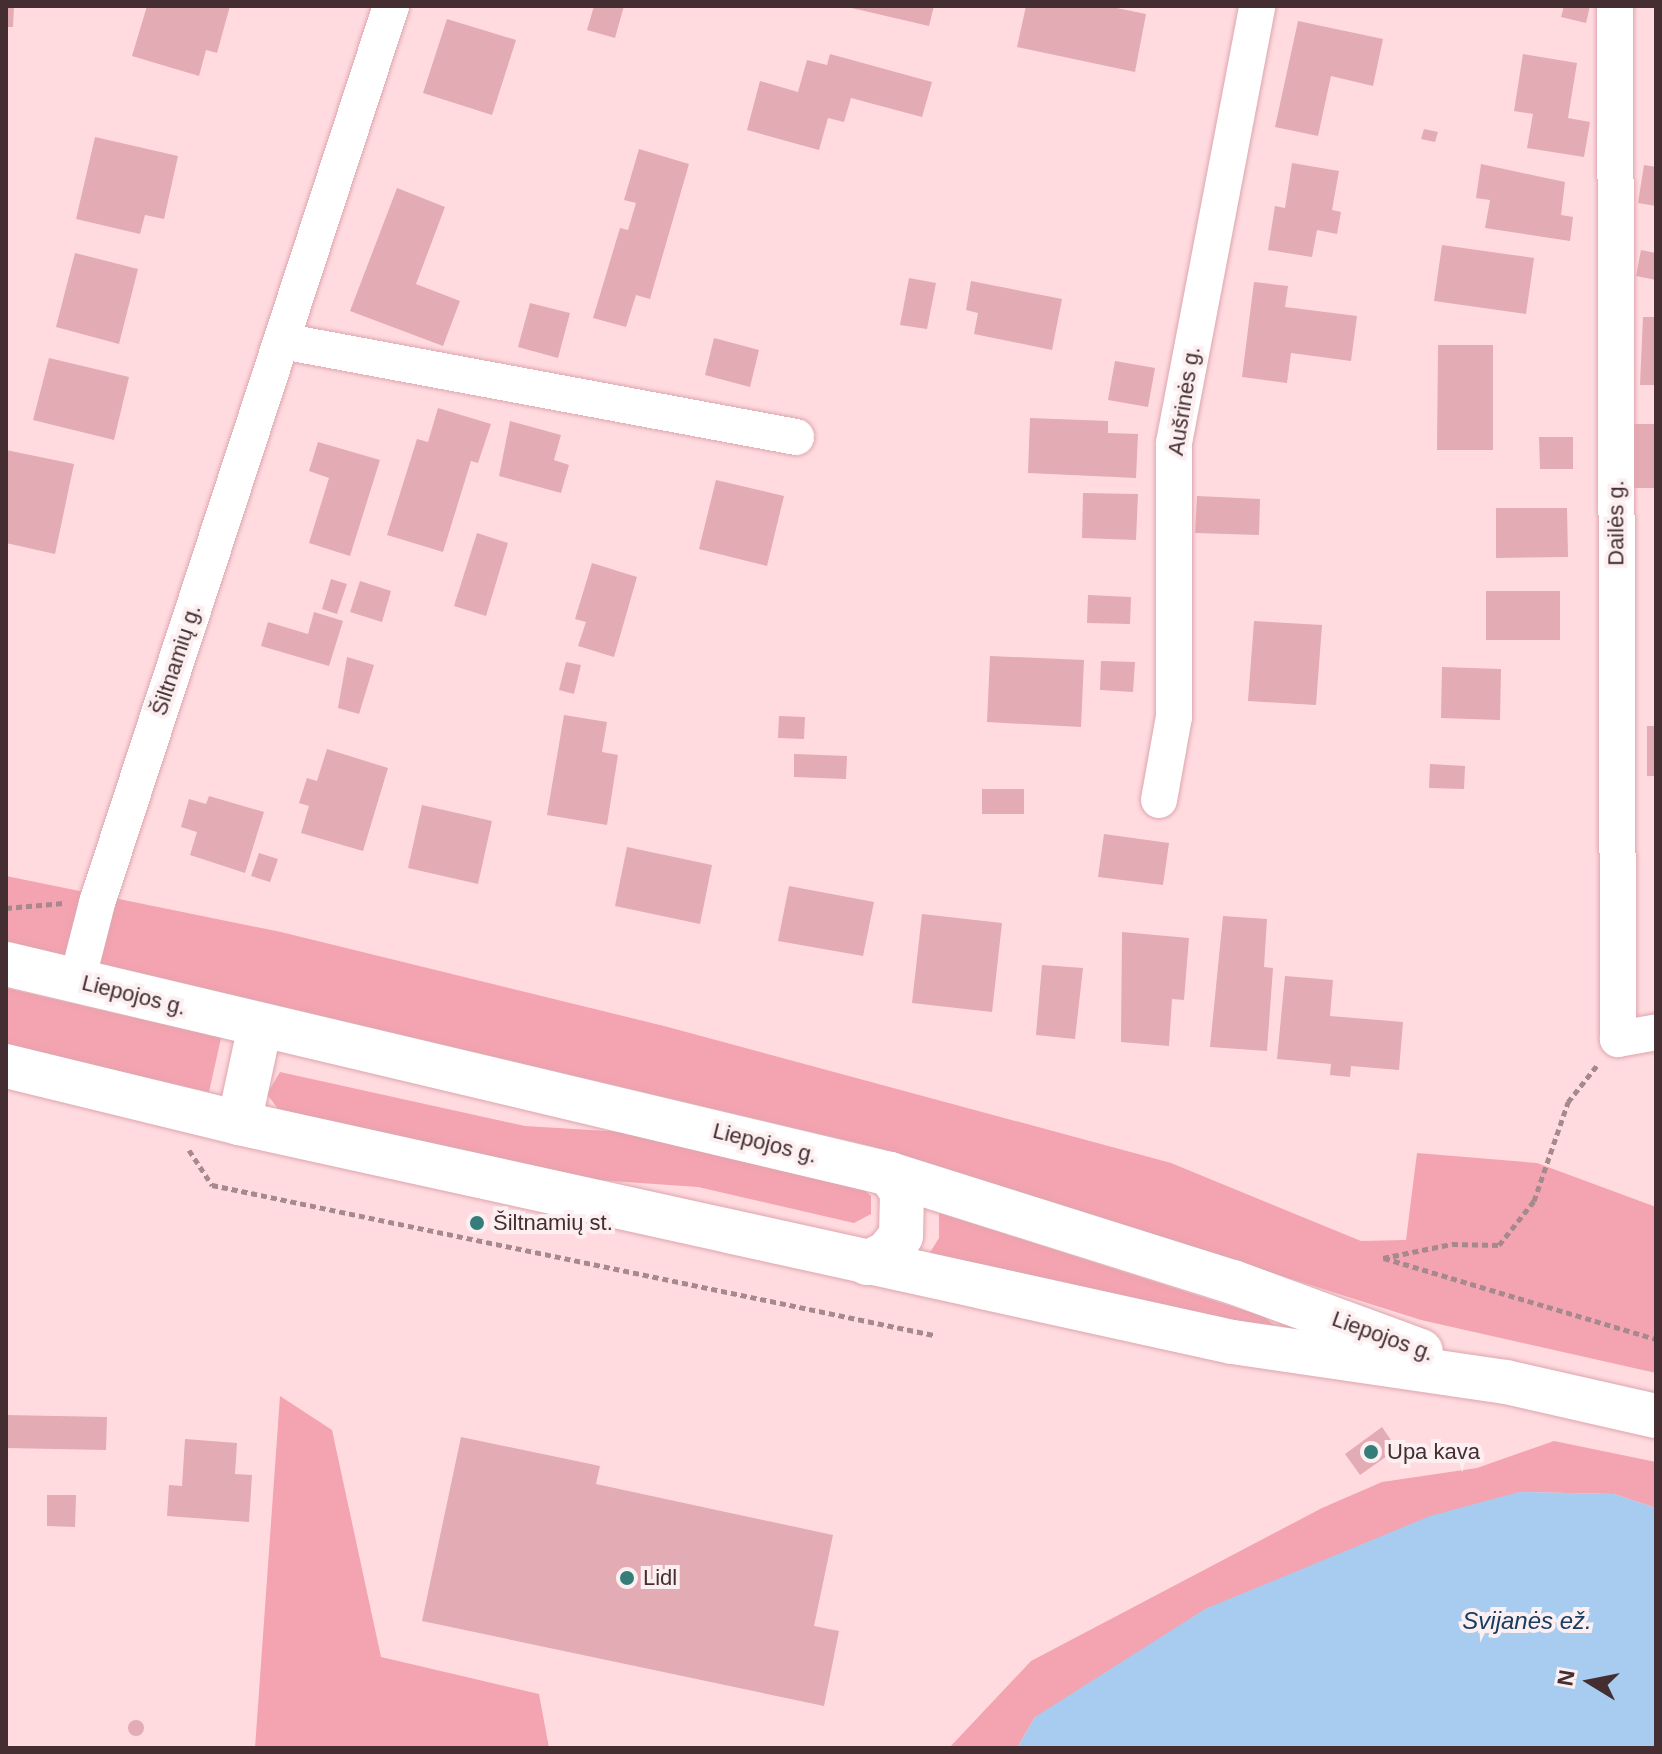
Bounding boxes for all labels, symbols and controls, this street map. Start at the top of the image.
street label: Aušrinės g. [1162,345,1206,457]
street label: Dailės g. [1603,480,1629,566]
street label: Šiltnamių g. [146,601,206,719]
street label: Liepojos g. [79,969,189,1021]
street label: Liepojos g. [710,1117,820,1169]
place label: Šiltnamių st. [493,1210,613,1236]
marker: Šiltnamių st. [468,1214,486,1232]
street label: Liepojos g. [1328,1305,1438,1367]
place label: Upa kava [1387,1439,1480,1465]
marker: Upa kava [1362,1443,1380,1461]
place label: Lidl [643,1565,677,1591]
marker: Lidl [618,1569,636,1587]
water label: Svijanės ež. [1462,1607,1592,1635]
north arrow [1550,1642,1630,1722]
text: N [1552,1668,1580,1688]

